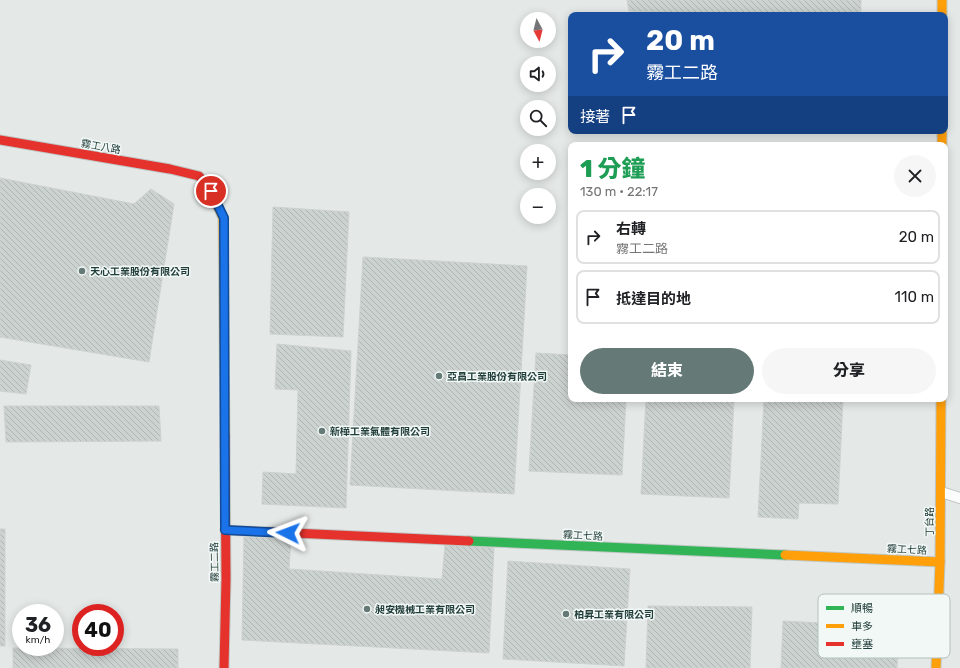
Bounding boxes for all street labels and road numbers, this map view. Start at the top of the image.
street label: 霧工八路 [80,138,122,156]
street label: 丁台路 [924,507,936,537]
street label: 霧工七路 [563,529,603,543]
street label: 霧工二路 [209,542,221,582]
street label: 霧工七路 [887,543,927,557]

